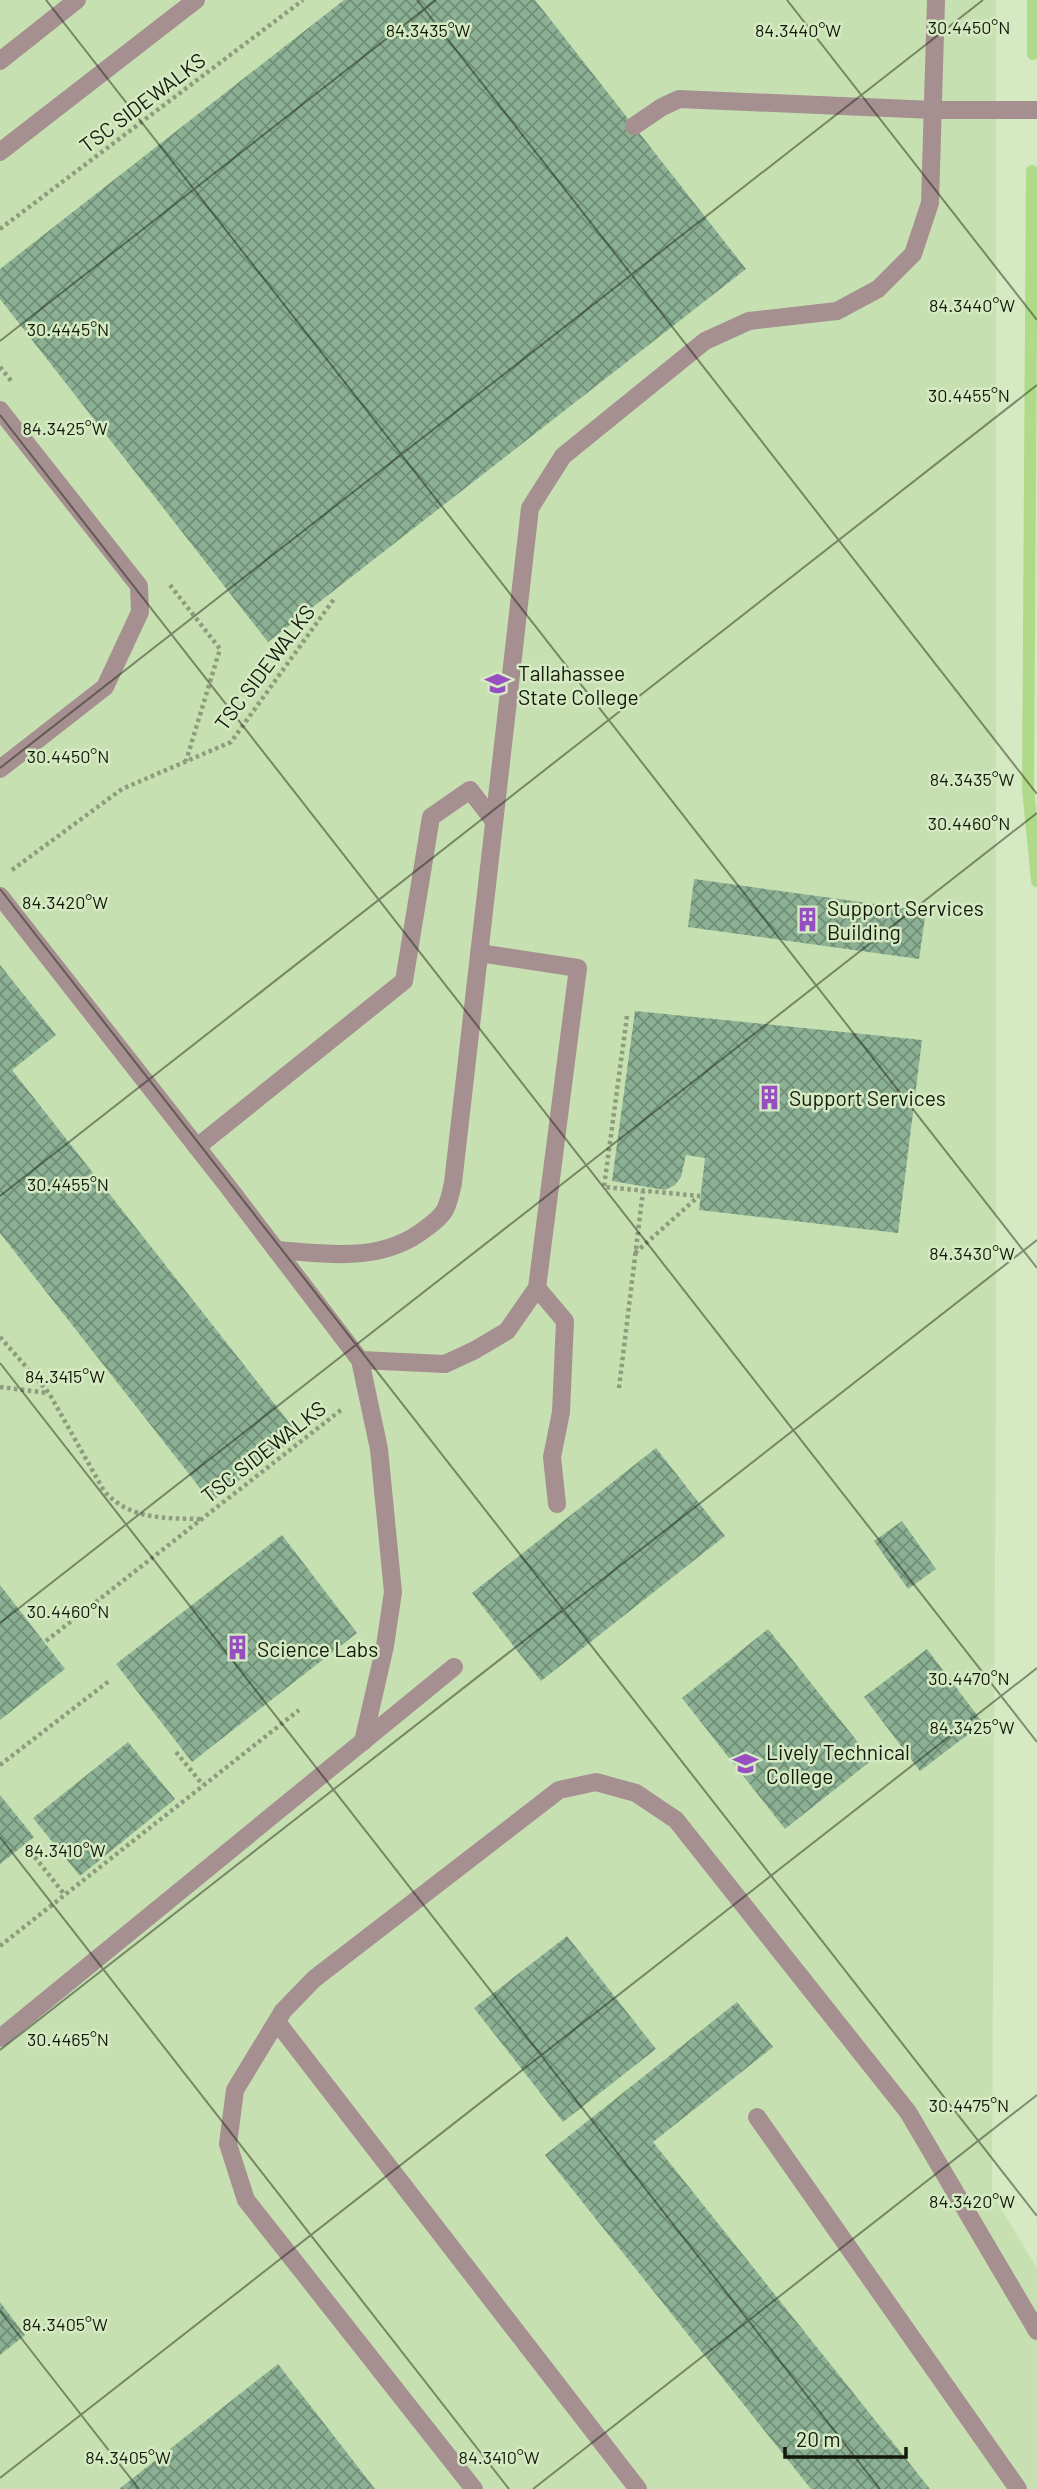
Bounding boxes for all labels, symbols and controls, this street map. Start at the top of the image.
text: 30.4450°N [928,16,1010,38]
text: 84.3435°W [386,19,471,41]
text: 84.3440°W [755,19,841,41]
street label: TSC SIDEWALKS [74,47,210,157]
text: 84.3440°W [929,294,1015,316]
text: 30.4445°N [27,318,109,340]
text: 30.4455°N [928,384,1010,406]
text: 84.3425°W [22,417,108,439]
street label: TSC SIDEWALKS [209,599,319,735]
place label: Tallahassee State College [518,660,639,709]
school or university icon: Tallahassee State College [484,670,512,698]
text: 30.4450°N [27,745,109,767]
text: 84.3435°W [930,768,1015,790]
text: 30.4460°N [928,812,1010,834]
text: 84.3420°W [22,891,108,913]
place label: Support Services Building [827,895,984,944]
building icon: Support Services Building [793,905,821,933]
building icon: Support Services [755,1083,783,1111]
place label: Support Services [789,1085,946,1110]
text: 30.4455°N [27,1173,109,1195]
text: 84.3430°W [929,1242,1015,1264]
text: 84.3415°W [25,1365,105,1387]
street label: TSC SIDEWALKS [196,1395,330,1507]
text: 30.4460°N [27,1600,109,1622]
building icon: Science Labs [223,1634,251,1662]
place label: Science Labs [257,1636,378,1661]
text: 30.4470°N [928,1667,1010,1689]
text: 84.3425°W [929,1716,1015,1738]
place label: Lively Technical College [766,1739,910,1788]
school or university icon: Lively Technical College [732,1749,760,1777]
text: 84.3410°W [25,1839,106,1861]
text: 30.4465°N [27,2028,109,2050]
text: 30.4475°N [929,2094,1009,2116]
text: 84.3420°W [929,2190,1015,2212]
text: 84.3405°W [22,2313,108,2335]
scale bar [785,2416,906,2460]
text: 20 m [796,2426,841,2451]
text: 84.3405°W [85,2446,171,2468]
text: 84.3410°W [459,2446,540,2468]

